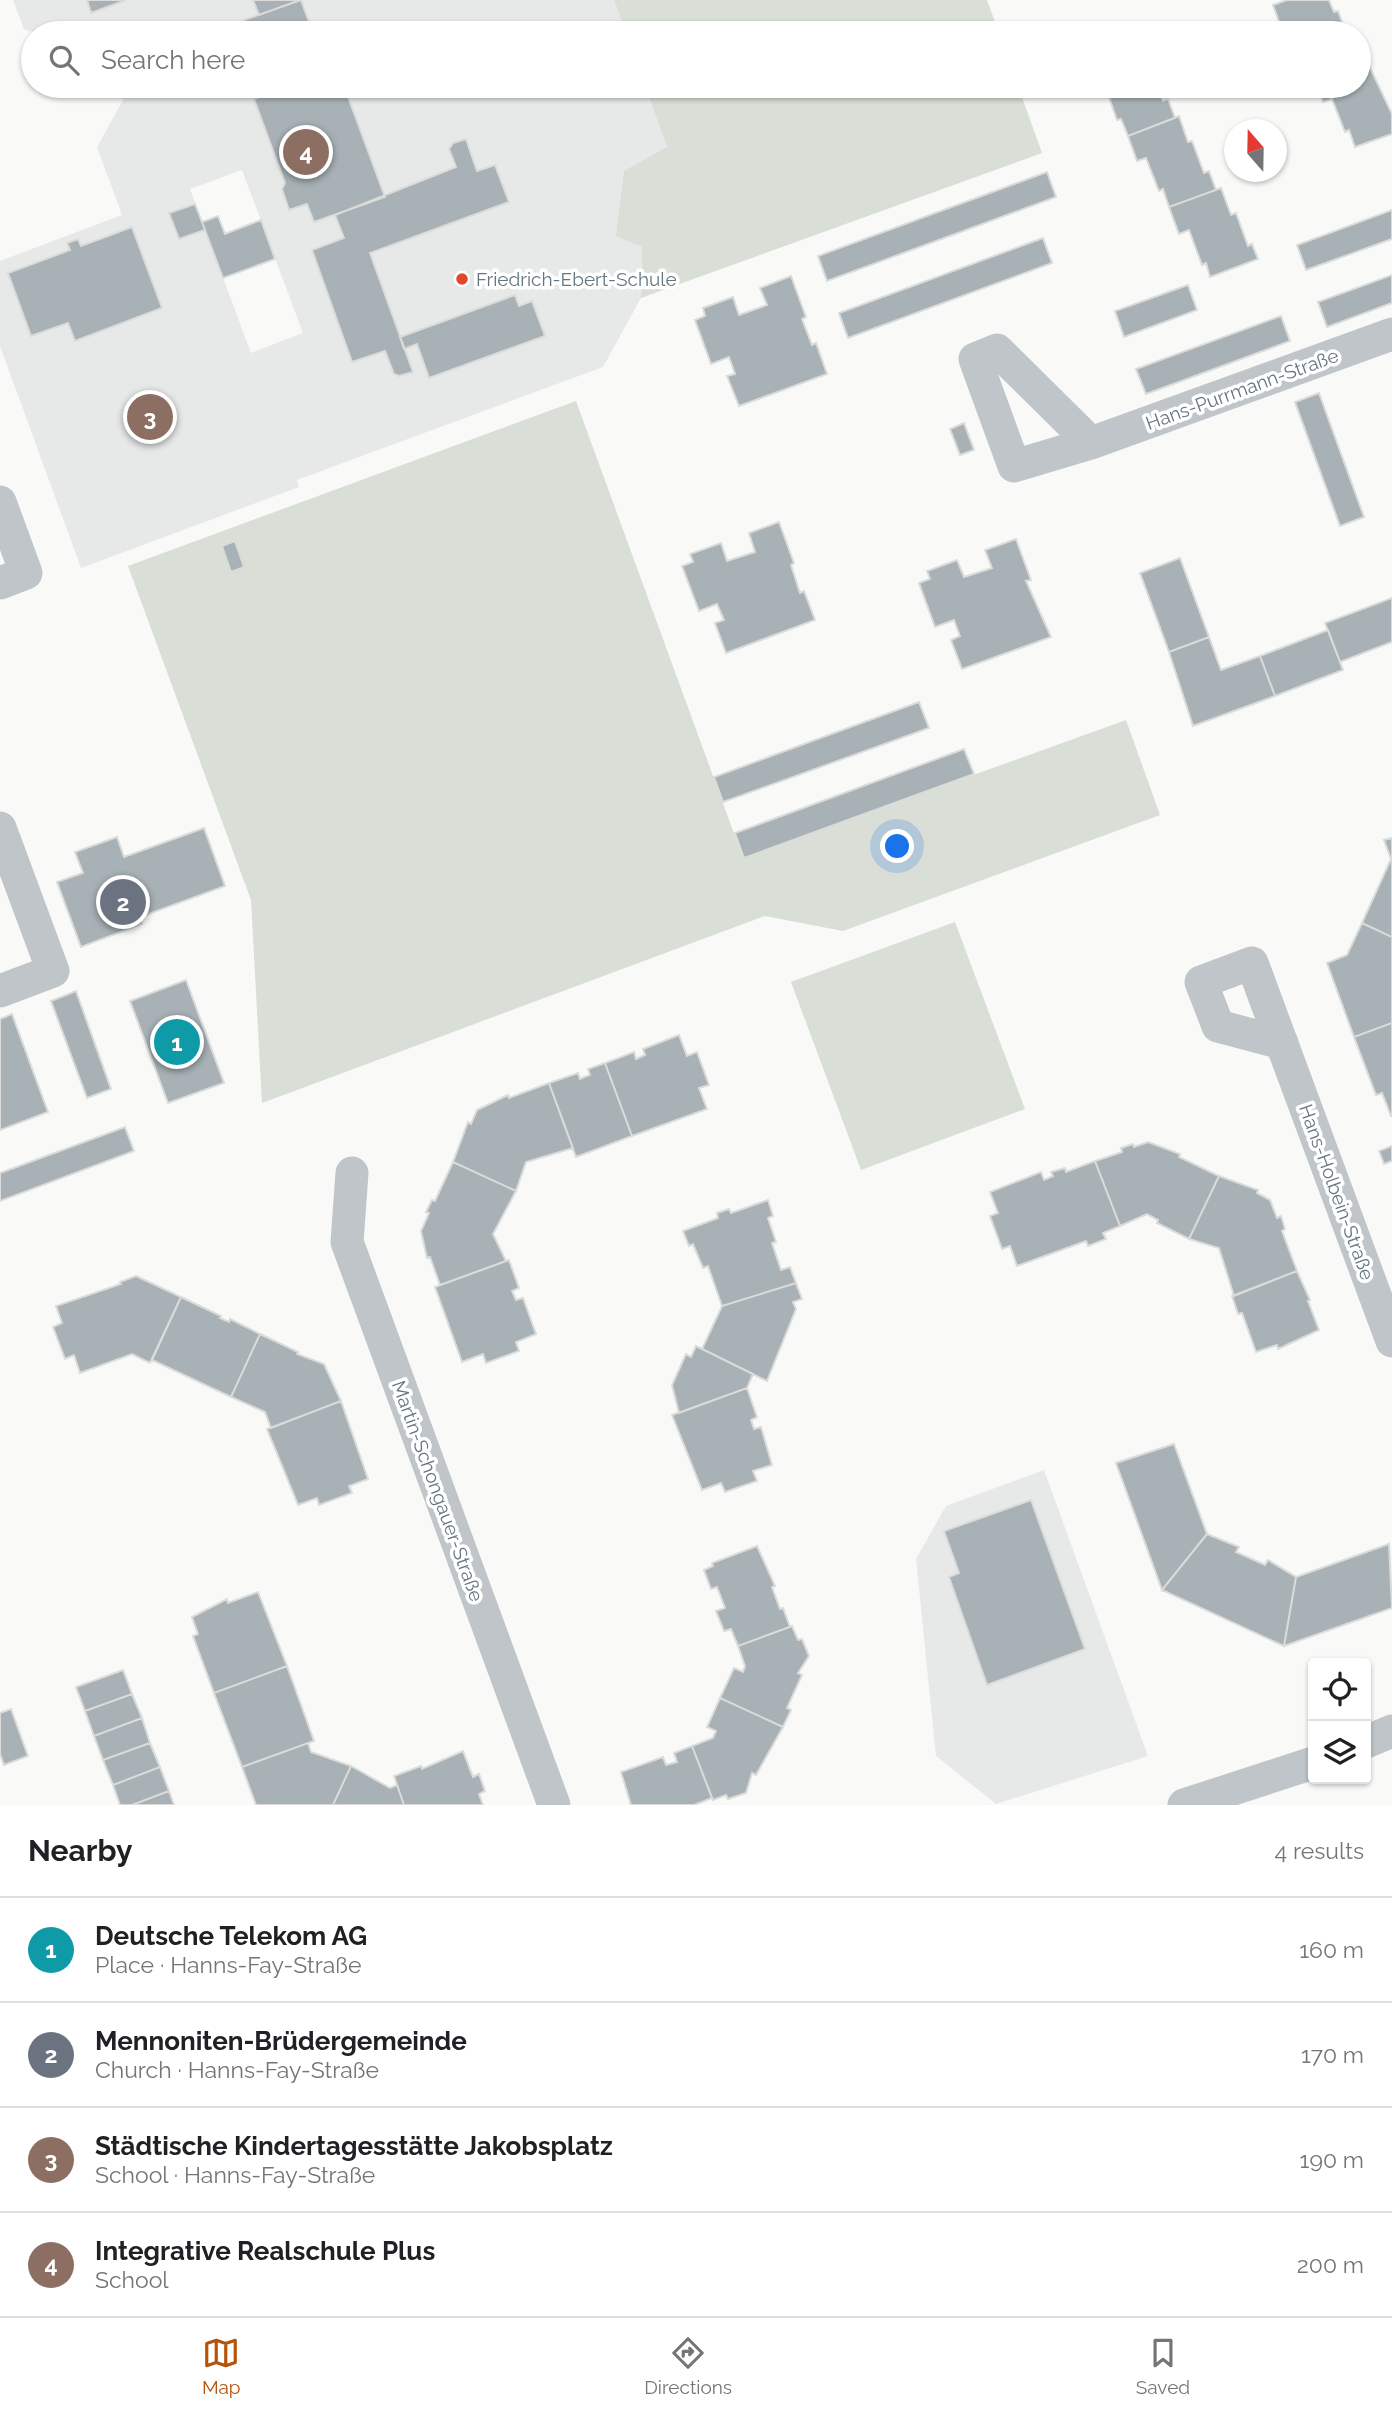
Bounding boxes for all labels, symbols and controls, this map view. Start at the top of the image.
search box [21,21,1371,98]
icon: search [45,41,83,79]
text: Search here [101,45,245,75]
north arrow [1224,119,1287,182]
pin: 4 [283,126,329,178]
place label: Friedrich-Ebert-Schule [476,268,677,290]
marker: Friedrich-Ebert-Schule [454,271,470,287]
street label: Hans-Purrmann-Straße [1143,344,1341,434]
pin: 3 [127,391,173,443]
your location [880,829,914,863]
pin: 2 [100,876,146,928]
pin: 1 [154,1016,200,1068]
street label: Hans-Holbein-Straße [1295,1101,1379,1283]
street label: Martin-Schongauer-Straße [388,1378,488,1604]
map controls [1308,1658,1371,1784]
button: locate [1308,1658,1371,1721]
button: layers [1308,1721,1371,1784]
text: Nearby [28,1833,132,1868]
text: 4 results [1275,1837,1364,1864]
text: Deutsche Telekom AG [95,1921,367,1951]
text: 1 [45,1936,57,1963]
text: 160 m [1299,1936,1364,1963]
text: Place · Hanns-Fay-Straße [95,1951,362,1978]
text: Mennoniten-Brüdergemeinde [95,2026,467,2056]
text: 2 [45,2041,57,2068]
text: 170 m [1301,2041,1364,2068]
text: Church · Hanns-Fay-Straße [95,2056,379,2083]
text: Städtische Kindertagesstätte Jakobsplatz [95,2131,613,2161]
text: 3 [45,2146,57,2173]
text: 190 m [1300,2146,1364,2173]
text: School · Hanns-Fay-Straße [95,2161,375,2188]
text: Integrative Realschule Plus [95,2236,435,2266]
text: 4 [44,2251,58,2278]
text: 200 m [1297,2251,1364,2278]
text: School [95,2266,169,2293]
tab: Map [202,2334,241,2398]
tab: Directions [644,2334,732,2398]
tab: Saved [1136,2334,1190,2398]

